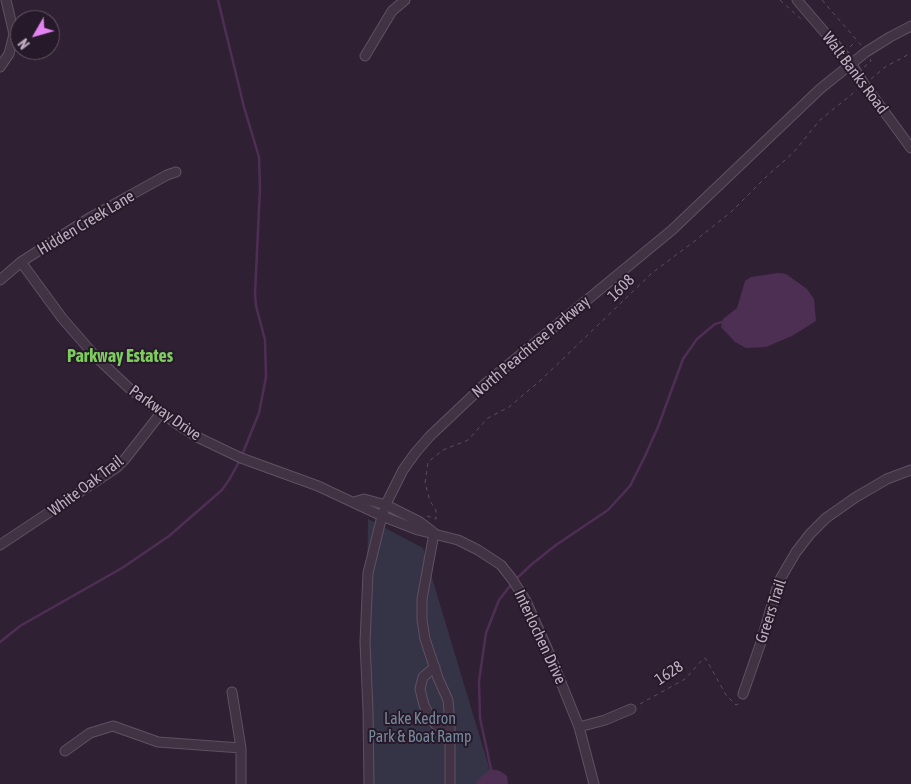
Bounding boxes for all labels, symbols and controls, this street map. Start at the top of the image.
north arrow [10,10,60,60]
street label: Walt Banks Road [818,28,892,118]
text: N [15,35,33,52]
street label: Hidden Creek Lane [34,187,138,259]
street label: 1608 [604,271,638,305]
street label: North Peachtree Parkway [468,292,594,402]
district label: Parkway Estates [67,345,173,367]
street label: Parkway Drive [125,381,205,445]
street label: White Oak Trail [45,452,127,520]
street label: Greers Trail [752,577,790,645]
street label: Interlochen Drive [510,587,570,687]
street label: 1628 [651,657,687,689]
park label: Lake Kedron Park & Boat Ramp [368,709,472,747]

